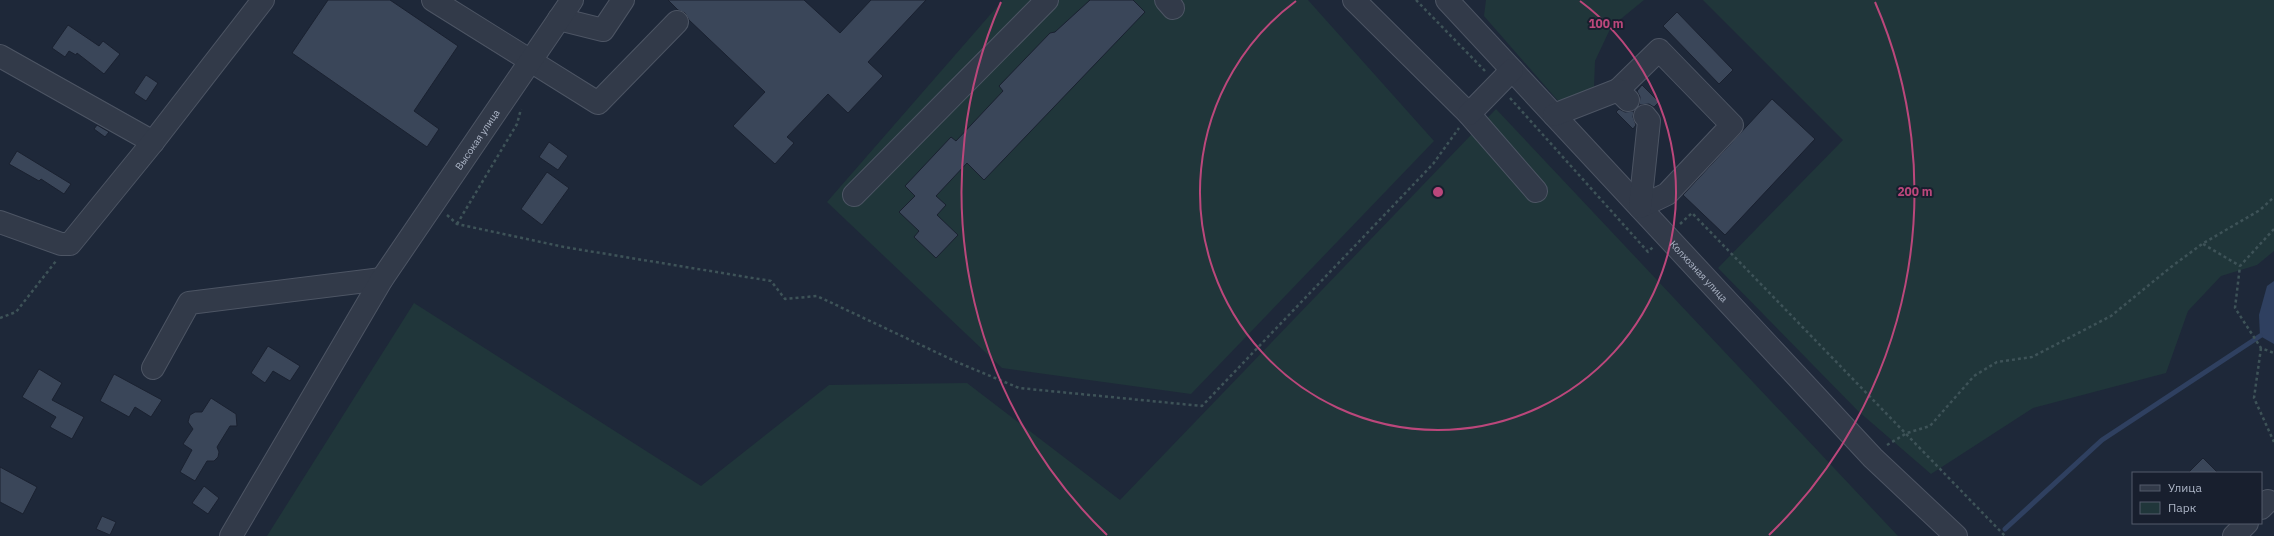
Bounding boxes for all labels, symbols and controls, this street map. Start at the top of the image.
text: 100 m [1588,16,1624,31]
street label: Высокая улица [452,106,503,172]
text: 200 m [1897,184,1933,199]
centre of rings [1431,185,1445,199]
street label: Колхозная улица [1667,238,1731,305]
legend [2132,472,2262,524]
text: Улица [2168,480,2202,495]
text: Парк [2168,500,2197,515]

